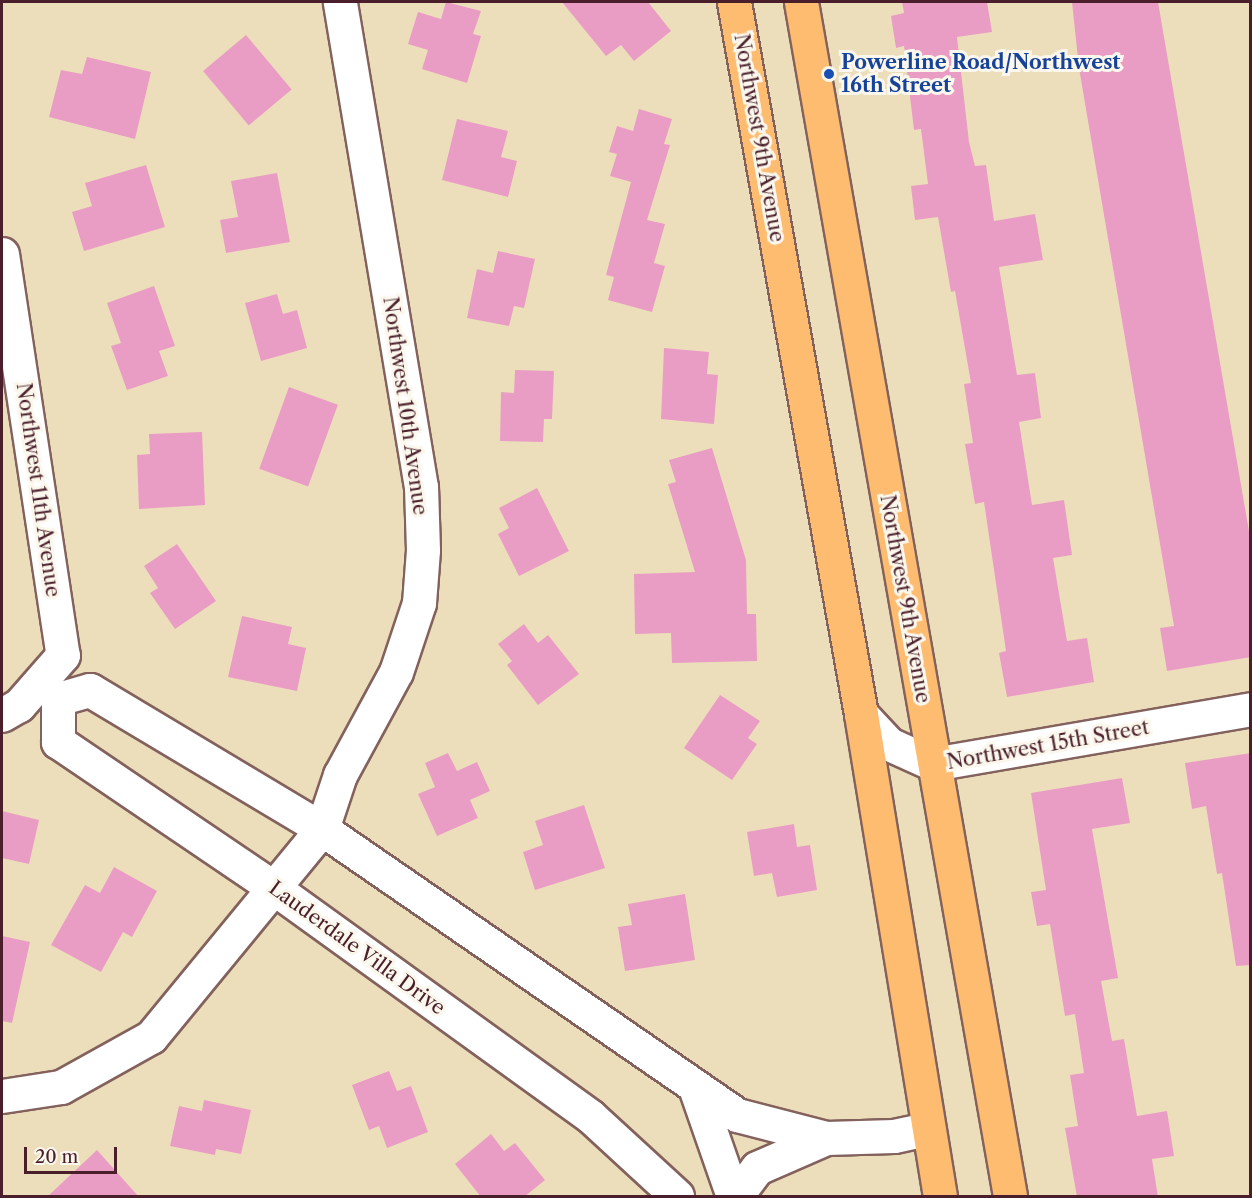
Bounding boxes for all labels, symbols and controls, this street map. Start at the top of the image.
street label: Northwest 9th Avenue [729,32,789,244]
place label: Powerline Road/Northwest 16th Street [841,51,1120,98]
marker: Powerline Road/Northwest 16th Street [822,67,836,81]
street label: Northwest 10th Avenue [378,295,432,517]
street label: Northwest 11th Avenue [11,381,65,599]
street label: Northwest 9th Avenue [875,493,935,705]
street label: Northwest 15th Street [945,715,1151,775]
street label: Lauderdale Villa Drive [264,876,450,1020]
scale bar [27,1135,120,1173]
text: 20 m [35,1146,78,1168]

